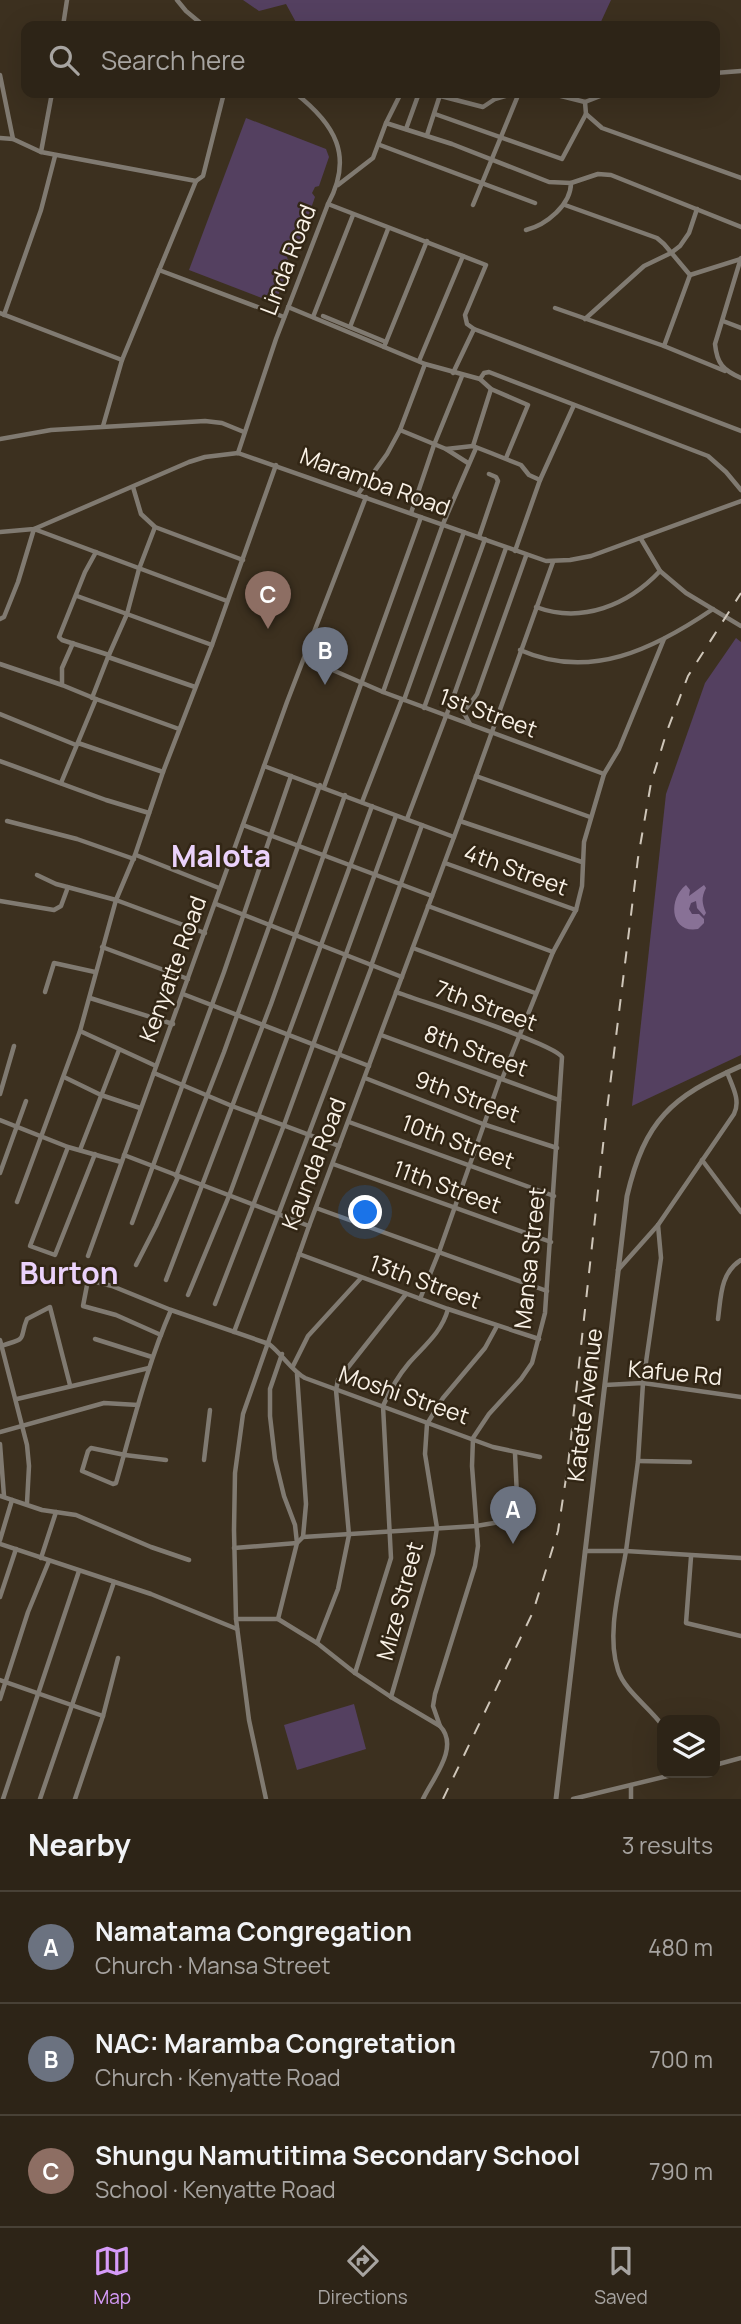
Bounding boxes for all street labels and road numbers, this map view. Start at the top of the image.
street label: Linda Road [251,200,323,320]
street label: Maramba Road [296,439,455,523]
street label: 1st Street [435,680,542,745]
street label: 4th Street [460,835,573,903]
street label: Kenyatte Road [131,891,213,1046]
street label: 7th Street [431,972,542,1038]
street label: 8th Street [420,1016,533,1084]
street label: 9th Street [411,1062,524,1130]
street label: Kaunda Road [273,1093,353,1234]
street label: 10th Street [397,1106,519,1176]
street label: 11th Street [389,1152,506,1220]
street label: Mansa Street [506,1185,552,1331]
street label: 13th Street [365,1246,486,1316]
street label: Katete Avenue [559,1326,609,1483]
street label: Kafue Rd [627,1352,724,1392]
street label: Moshi Street [335,1357,474,1431]
street label: Mize Street [368,1538,430,1664]

